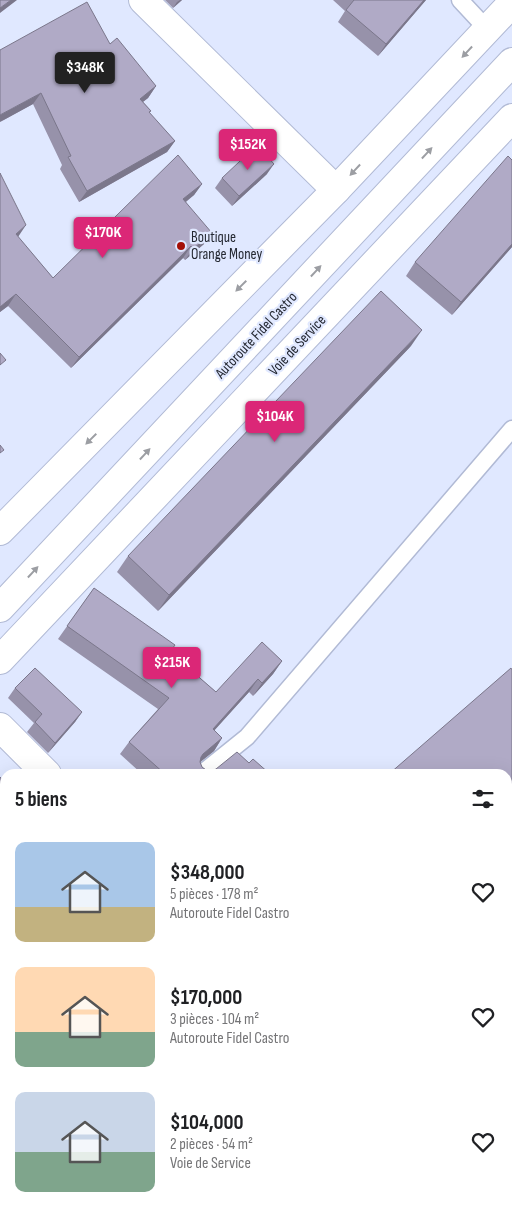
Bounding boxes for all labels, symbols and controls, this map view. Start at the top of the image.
one-way arrow [461,45,473,57]
pin: $348K [50,52,120,94]
text: $348K [66,58,104,77]
pin: $152K [213,128,283,171]
text: $152K [230,135,266,154]
one-way arrow [421,147,433,159]
one-way arrow [349,163,361,175]
pin: $170K [68,216,138,259]
text: $170K [85,223,121,242]
place label: Boutique Orange Money [191,228,262,264]
marker: Boutique Orange Money [175,240,187,252]
one-way arrow [310,266,322,278]
one-way arrow [236,280,248,292]
street label: Autoroute Fidel Castro [211,288,302,384]
street label: Voie de Service [265,311,330,380]
pin: $104K [240,400,310,443]
text: $104K [256,407,294,426]
one-way arrow [85,433,97,445]
one-way arrow [139,448,151,460]
one-way arrow [27,566,39,578]
pin: $215K [137,646,207,689]
text: $215K [154,653,190,672]
icon: filters [469,785,497,813]
text: 5 biens [15,787,67,812]
text: $348,000 [170,860,245,885]
icon: home [55,862,115,922]
icon: heart [469,878,497,906]
text: 5 pièces · 178 m² [170,885,258,904]
text: Autoroute Fidel Castro [170,904,289,923]
text: $170,000 [170,985,242,1010]
icon: home [55,987,115,1047]
icon: heart [469,1003,497,1031]
text: 3 pièces · 104 m² [170,1010,259,1029]
text: Autoroute Fidel Castro [170,1029,289,1048]
text: $104,000 [170,1110,243,1135]
icon: home [55,1112,115,1172]
icon: heart [469,1128,497,1156]
text: 2 pièces · 54 m² [170,1135,253,1154]
text: Voie de Service [170,1154,251,1173]

